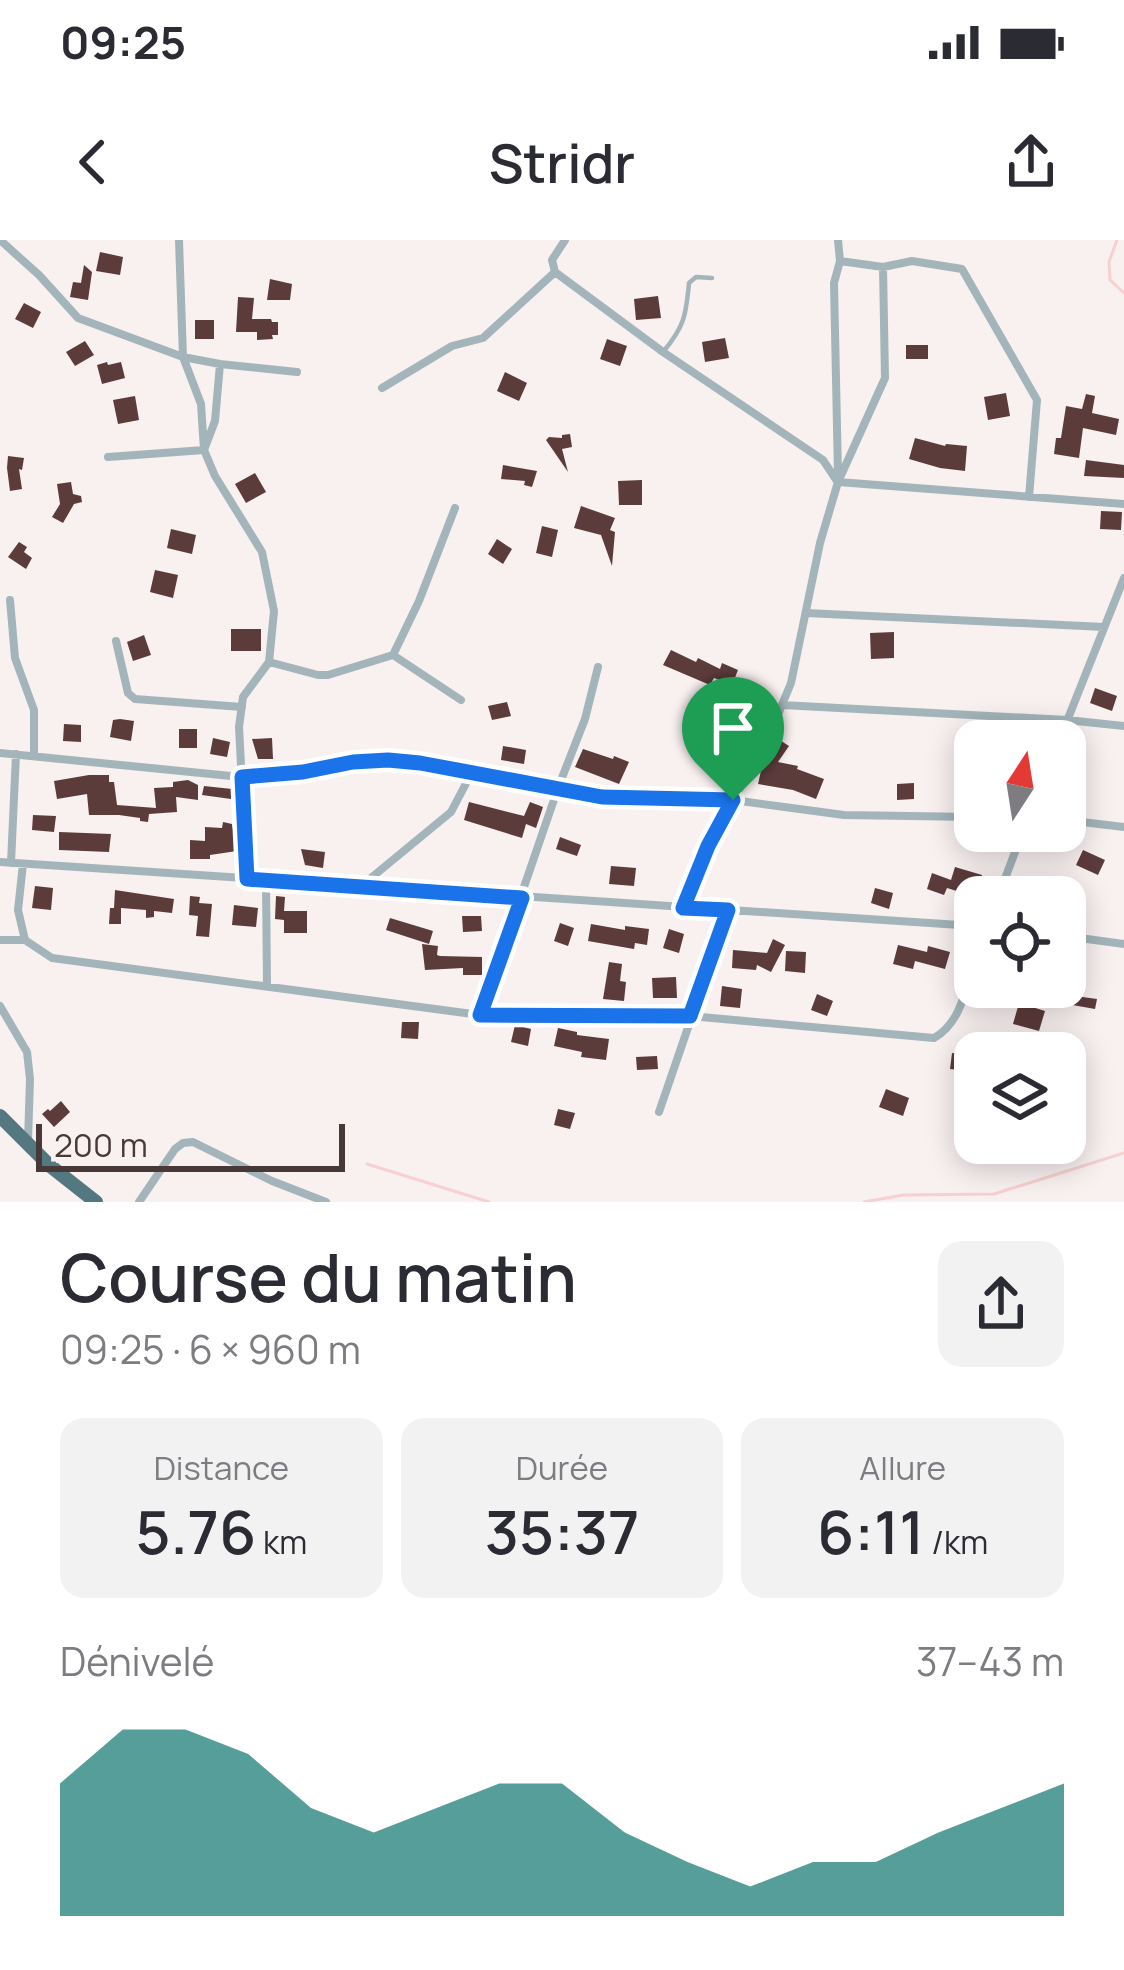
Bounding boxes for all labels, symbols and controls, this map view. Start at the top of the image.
text: 09:25 [60,11,186,73]
text: Stridr [489,125,635,199]
icon: back [60,129,126,195]
icon: share [998,129,1064,195]
pin [682,677,784,800]
icon: arrive [700,695,766,761]
north arrow [954,720,1086,852]
map controls [954,720,1086,1164]
button: locate [954,876,1086,1008]
button: layers [954,1032,1086,1164]
scale bar [36,1118,345,1171]
text: 200 m [54,1122,148,1167]
text: Course du matin [60,1232,577,1322]
button: share [938,1241,1064,1367]
text: 09:25 · 6 × 960 m [60,1322,361,1376]
text: Distance [154,1445,289,1490]
text: Durée [516,1445,608,1490]
text: Allure [859,1445,946,1490]
text: 5.76 [135,1490,256,1572]
text: 35:37 [485,1490,639,1572]
text: 6:11 [817,1490,925,1572]
text: km [256,1519,307,1564]
text: /km [925,1519,988,1564]
text: Dénivelé [60,1634,214,1688]
text: 37–43 m [916,1634,1064,1688]

